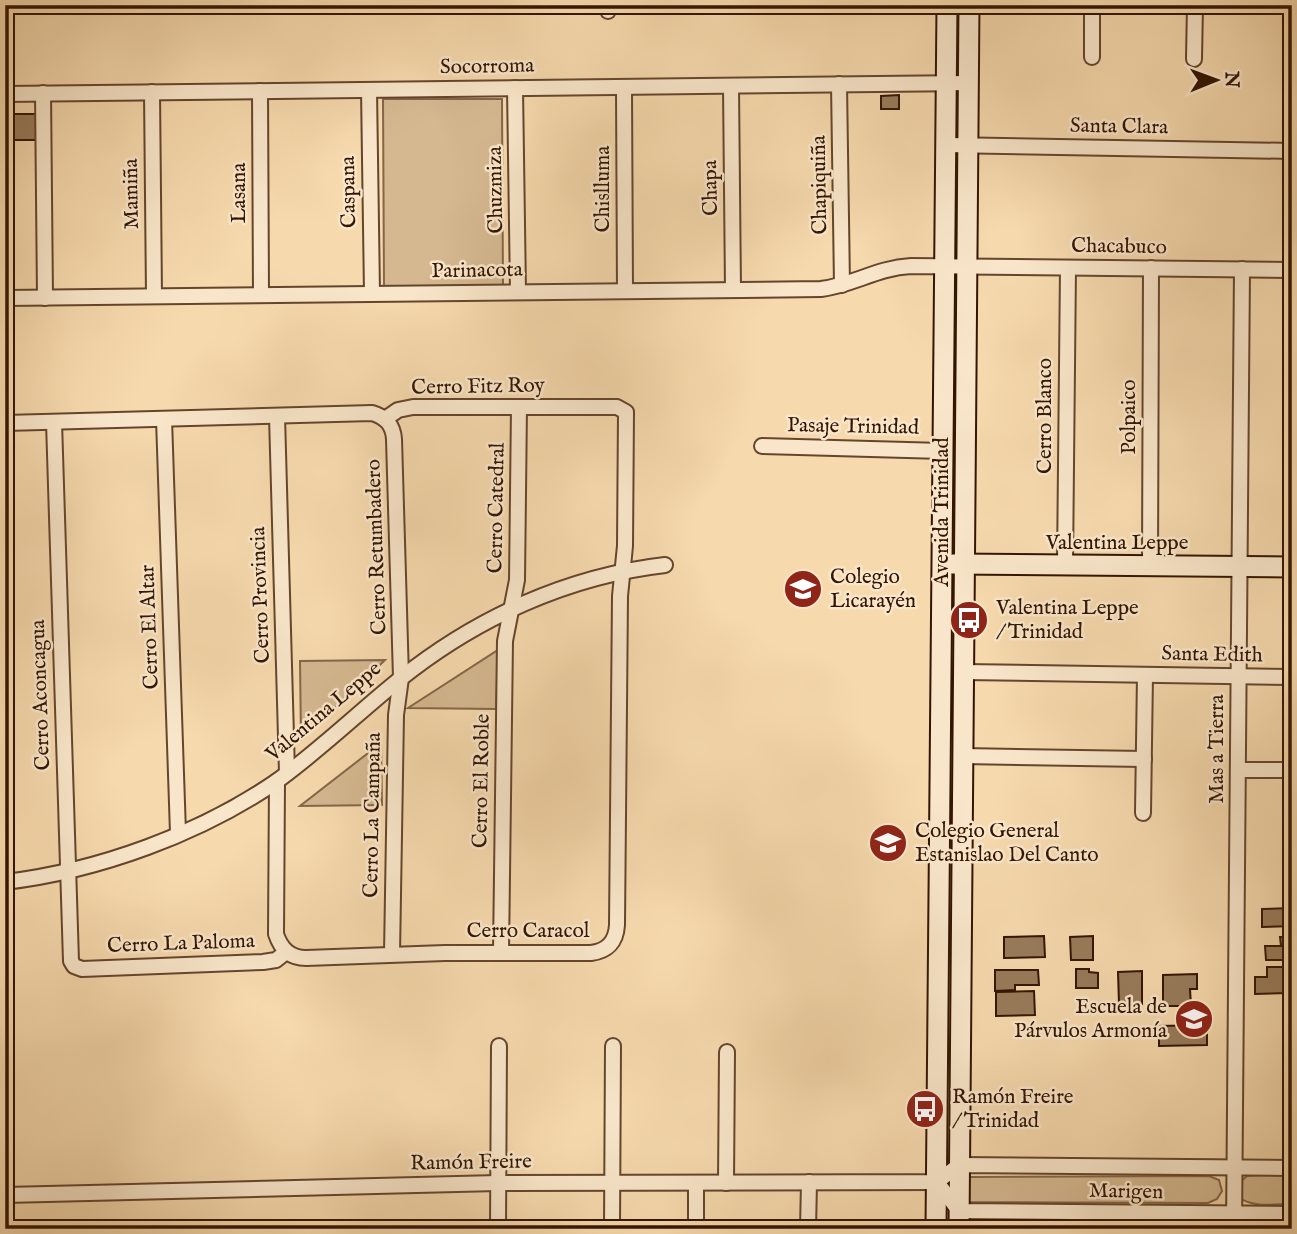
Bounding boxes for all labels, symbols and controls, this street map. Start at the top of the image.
north arrow [1182,46,1252,116]
street label: Socorroma [440,53,535,81]
text: N [1219,70,1243,89]
street label: Santa Clara [1070,113,1169,141]
street label: Chapiquiña [806,134,834,235]
street label: Chuzmiza [482,145,510,234]
street label: Chislluma [590,145,617,232]
street label: Caspana [335,155,363,228]
street label: Mamiña [118,157,146,230]
street label: Chapa [697,159,725,216]
street label: Lasana [226,162,253,223]
street label: Chacabuco [1071,233,1167,261]
street label: Parinacota [431,257,524,285]
street label: Cerro Blanco [1032,358,1059,474]
street label: Cerro Fitz Roy [411,372,546,402]
street label: Polpaico [1116,379,1143,455]
street label: Pasaje Trinidad [787,412,920,442]
street label: Avenida Trinidad [929,437,956,588]
street label: Cerro Catedral [482,442,512,574]
street label: Cerro Retumbadero [360,459,394,635]
street label: Cerro Provincia [245,525,277,664]
street label: Valentina Leppe [1045,530,1189,557]
street label: Cerro El Altar [134,564,166,690]
place label: Colegio Licarayén [830,564,916,615]
school or university icon: Colegio Licarayén [782,568,824,610]
place label: Valentina Leppe / Trinidad [995,595,1139,646]
bus stop icon: Valentina Leppe / Trinidad [948,599,990,641]
street label: Cerro Aconcagua [25,618,57,771]
street label: Santa Edith [1161,641,1263,669]
street label: Valentina Leppe [260,656,388,769]
street label: Mas a Tierra [1204,693,1231,804]
street label: Cerro El Roble [467,713,497,848]
street label: Cerro La Campaña [358,731,388,898]
place label: Colegio General Estanislao Del Canto [915,818,1099,869]
school or university icon: Colegio General Estanislao Del Canto [867,822,909,864]
street label: Cerro Caracol [467,918,590,945]
street label: Cerro La Paloma [107,928,256,960]
place label: Escuela de Párvulos Armonía [1014,994,1168,1045]
school or university icon: Escuela de Párvulos Armonía [1173,998,1215,1040]
place label: Ramón Freire / Trinidad [952,1084,1074,1135]
bus stop icon: Ramón Freire / Trinidad [904,1088,946,1130]
street label: Ramón Freire [410,1148,532,1178]
street label: Marigen [1089,1178,1163,1206]

